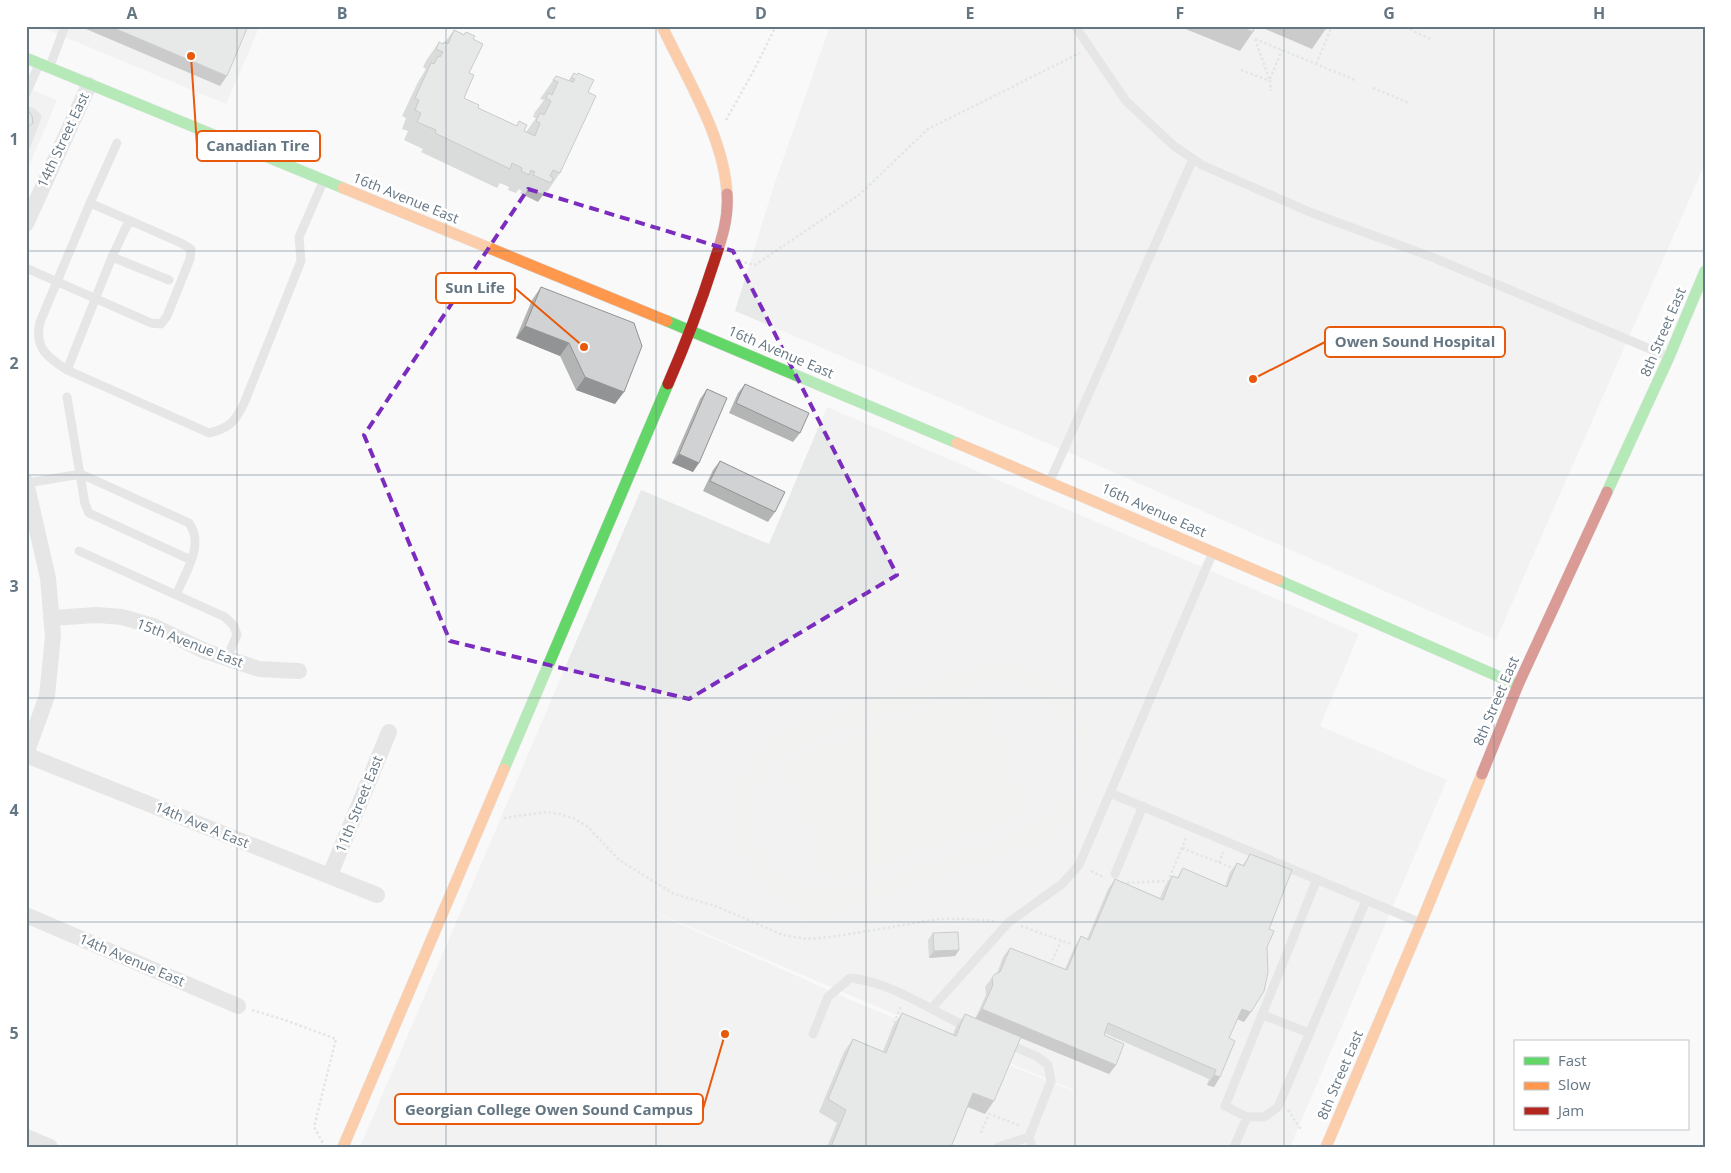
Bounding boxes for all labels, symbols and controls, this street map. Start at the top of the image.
text: A [126,2,138,24]
text: B [337,2,347,24]
text: C [546,2,556,24]
text: D [755,2,767,24]
text: E [966,2,975,24]
text: F [1176,2,1184,24]
text: G [1383,2,1395,24]
text: H [1593,2,1605,24]
street label: 14th Street East [32,89,93,191]
text: 1 [9,128,19,150]
callout: Canadian Tire [197,131,320,161]
text: Canadian Tire [206,135,310,155]
street label: 16th Avenue East [350,168,462,227]
callout: Sun Life [436,273,515,303]
text: Sun Life [445,277,505,297]
street label: 8th Street East [1635,284,1690,379]
street label: 16th Avenue East [726,321,837,382]
callout: Owen Sound Hospital [1325,327,1505,357]
text: Owen Sound Hospital [1335,331,1495,351]
text: 2 [9,352,19,374]
street label: 16th Avenue East [1099,478,1210,541]
text: 3 [9,575,19,597]
street label: 15th Avenue East [134,613,246,672]
street label: 8th Street East [1468,653,1523,748]
street label: 11th Street East [330,752,387,855]
street label: 14th Ave A East [152,797,252,852]
text: 4 [9,799,19,821]
street label: 14th Avenue East [77,929,188,990]
text: 5 [9,1022,19,1044]
street label: 8th Street East [1312,1027,1367,1122]
legend [1514,1040,1688,1130]
text: Fast [1558,1050,1587,1070]
text: Slow [1558,1074,1591,1094]
callout: Georgian College Owen Sound Campus [395,1094,703,1124]
text: Georgian College Owen Sound Campus [405,1099,693,1119]
text: Jam [1556,1100,1584,1120]

